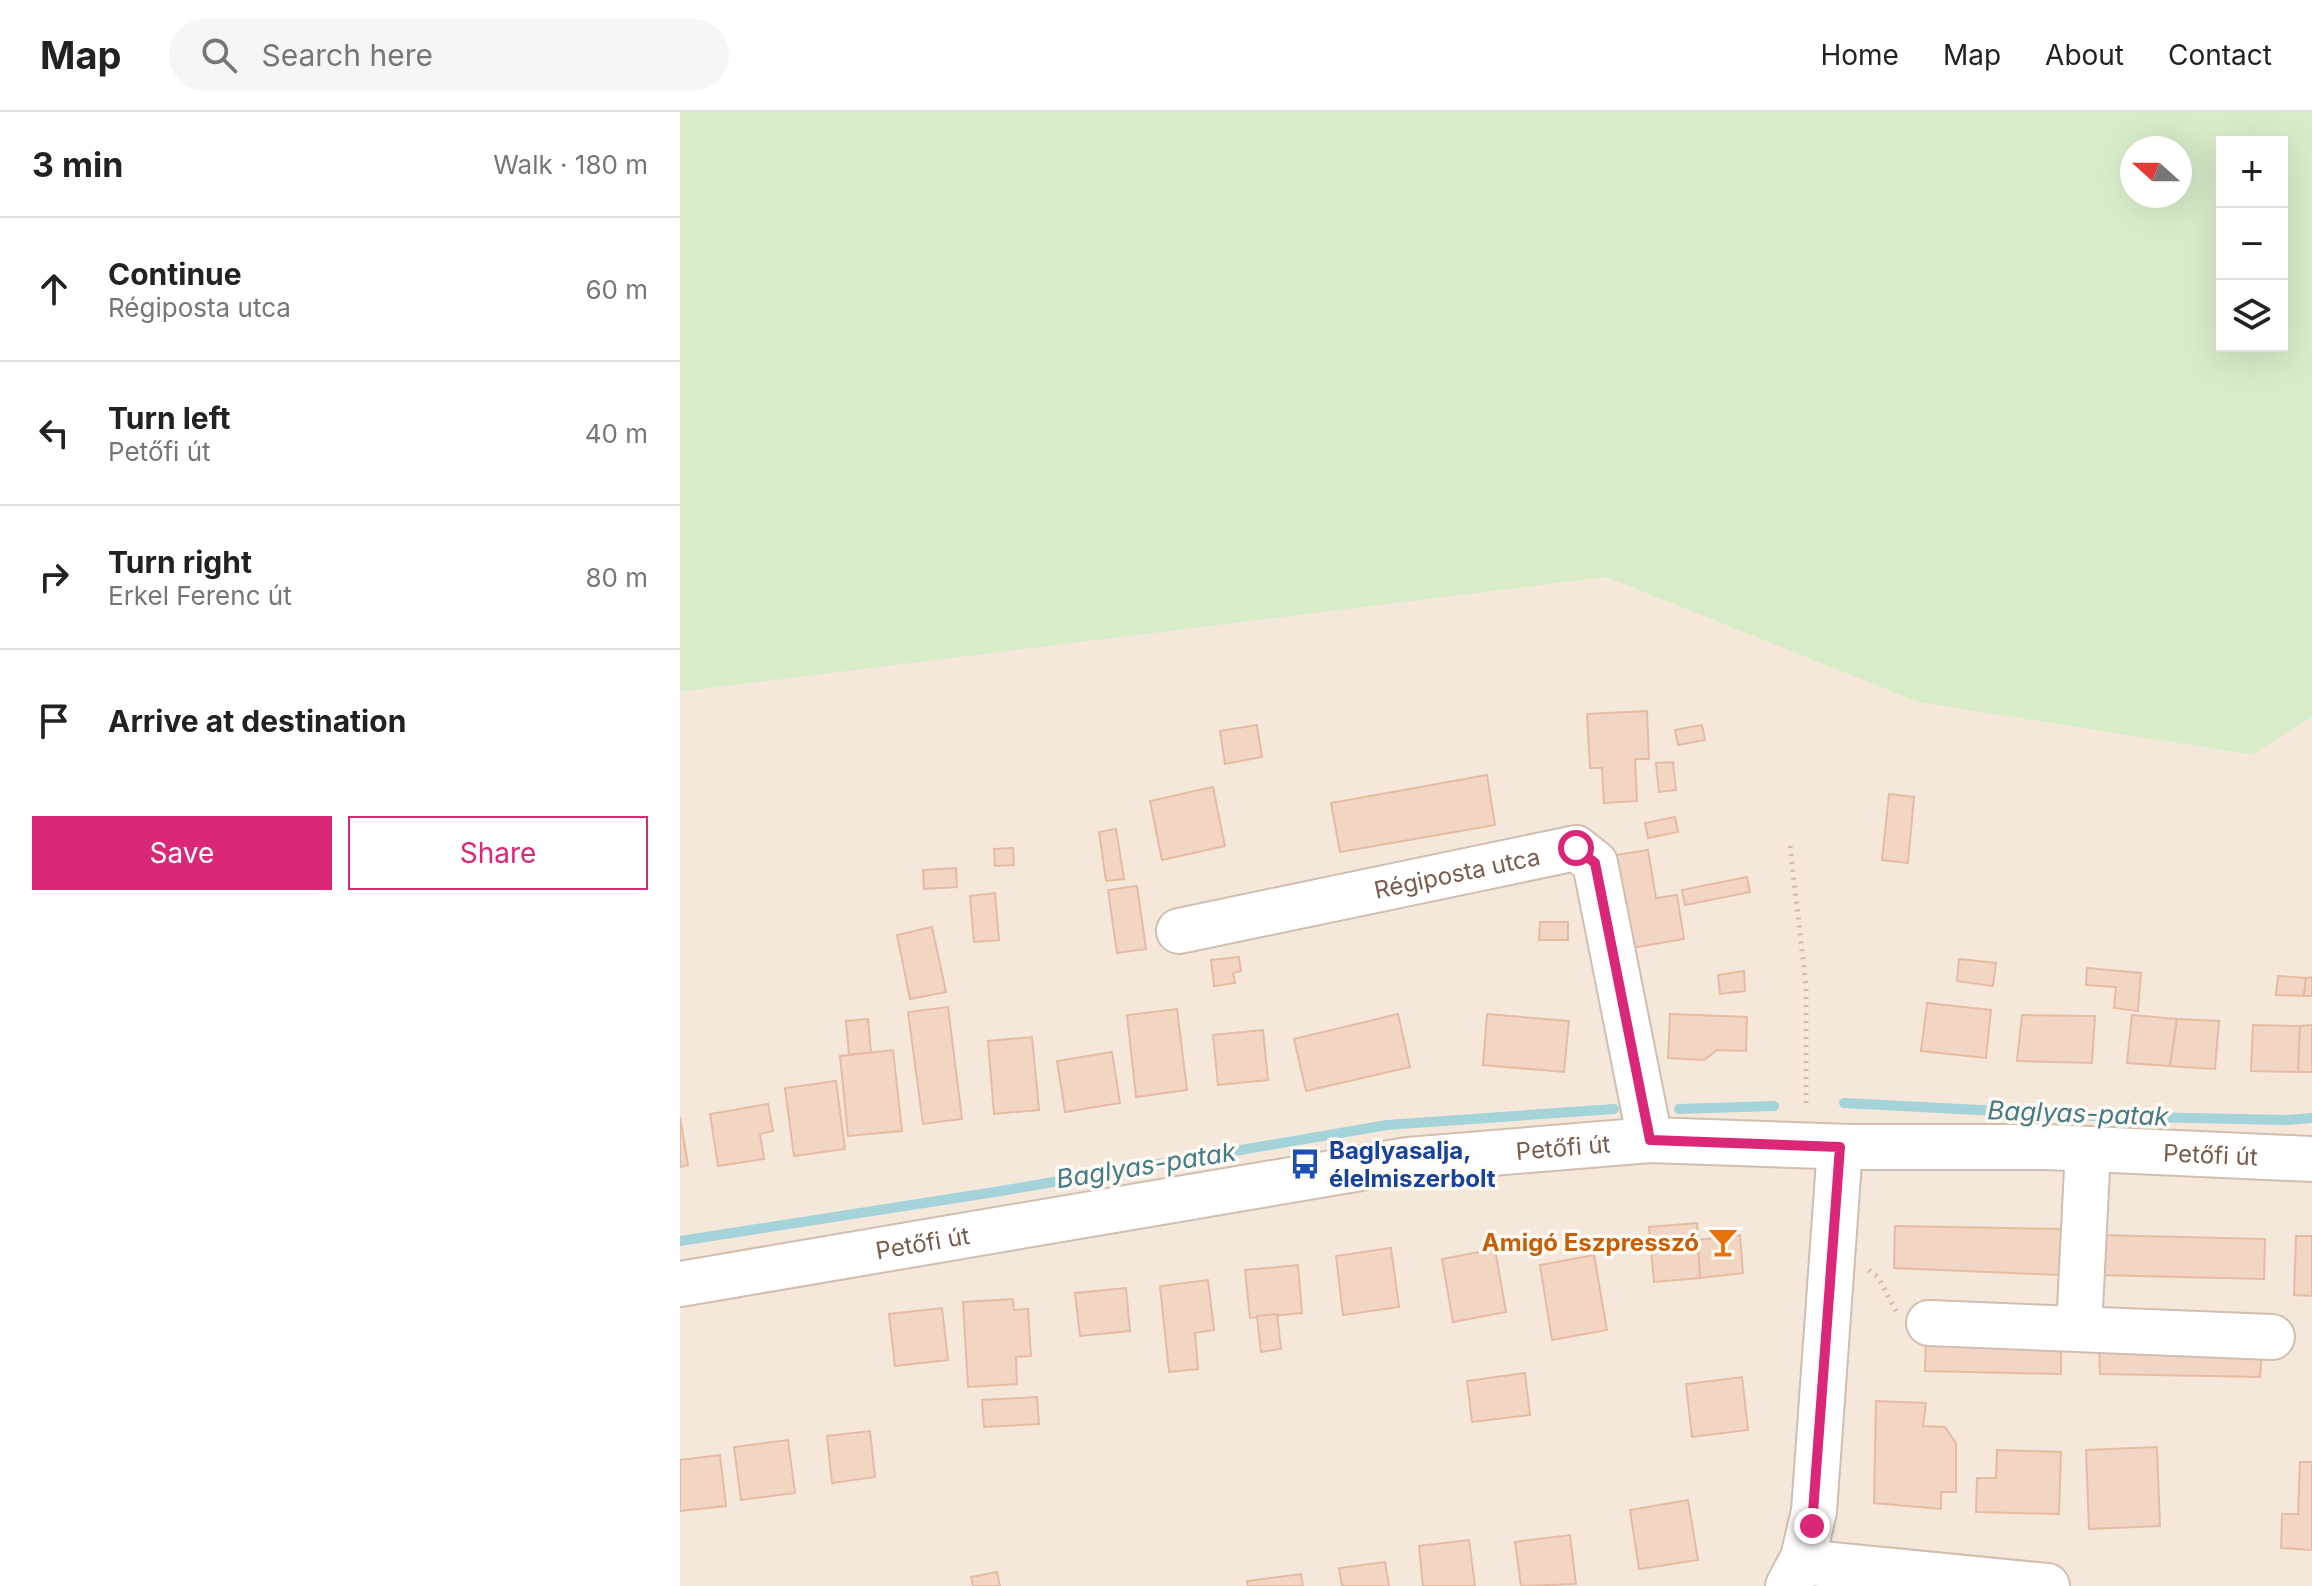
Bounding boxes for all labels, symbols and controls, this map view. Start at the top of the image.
search box [169,19,729,91]
text: Map [40,32,121,78]
icon: search [197,33,241,77]
text: Search here [261,37,433,73]
text: Home [1820,38,1899,72]
text: Map [1943,38,2001,72]
text: About [2045,38,2124,72]
text: Contact [2168,38,2272,72]
north arrow [2120,136,2192,208]
map controls [2216,136,2288,352]
button: + [2216,136,2288,208]
text: 3 min [32,144,123,185]
text: Walk · 180 m [493,149,648,180]
button: − [2216,208,2288,280]
text: Continue [108,256,242,292]
icon: ahead [32,267,76,311]
text: 60 m [585,274,648,305]
button: layers [2216,280,2288,352]
text: Régiposta utca [108,292,291,323]
text: Turn left [108,400,230,436]
icon: left [32,411,76,455]
text: 40 m [585,418,648,449]
text: Petőfi út [108,436,211,467]
text: Turn right [108,544,252,580]
icon: right [32,555,76,599]
text: 80 m [585,562,648,593]
text: Erkel Ferenc út [108,580,292,611]
icon: arrive [32,699,76,743]
text: Arrive at destination [108,703,406,739]
button: Save [32,816,332,890]
button: Share [348,816,648,890]
route start [1558,830,1594,866]
street label: Régiposta utca [1371,841,1543,904]
water label: Baglyas-patak [1987,1094,2170,1132]
street label: Petőfi út [1515,1129,1612,1166]
water label: Baglyas-patak [1054,1135,1239,1195]
place label: Baglyasalja, élelmiszerbolt [1329,1136,1496,1193]
street label: Petőfi út [2162,1138,2259,1171]
bus stop icon: Baglyasalja, élelmiszerbolt [1288,1147,1322,1181]
street label: Petőfi út [873,1220,972,1265]
bar icon: Amigó Eszpresszó [1706,1225,1740,1259]
place label: Amigó Eszpresszó [1482,1228,1699,1257]
route end [1794,1508,1830,1544]

